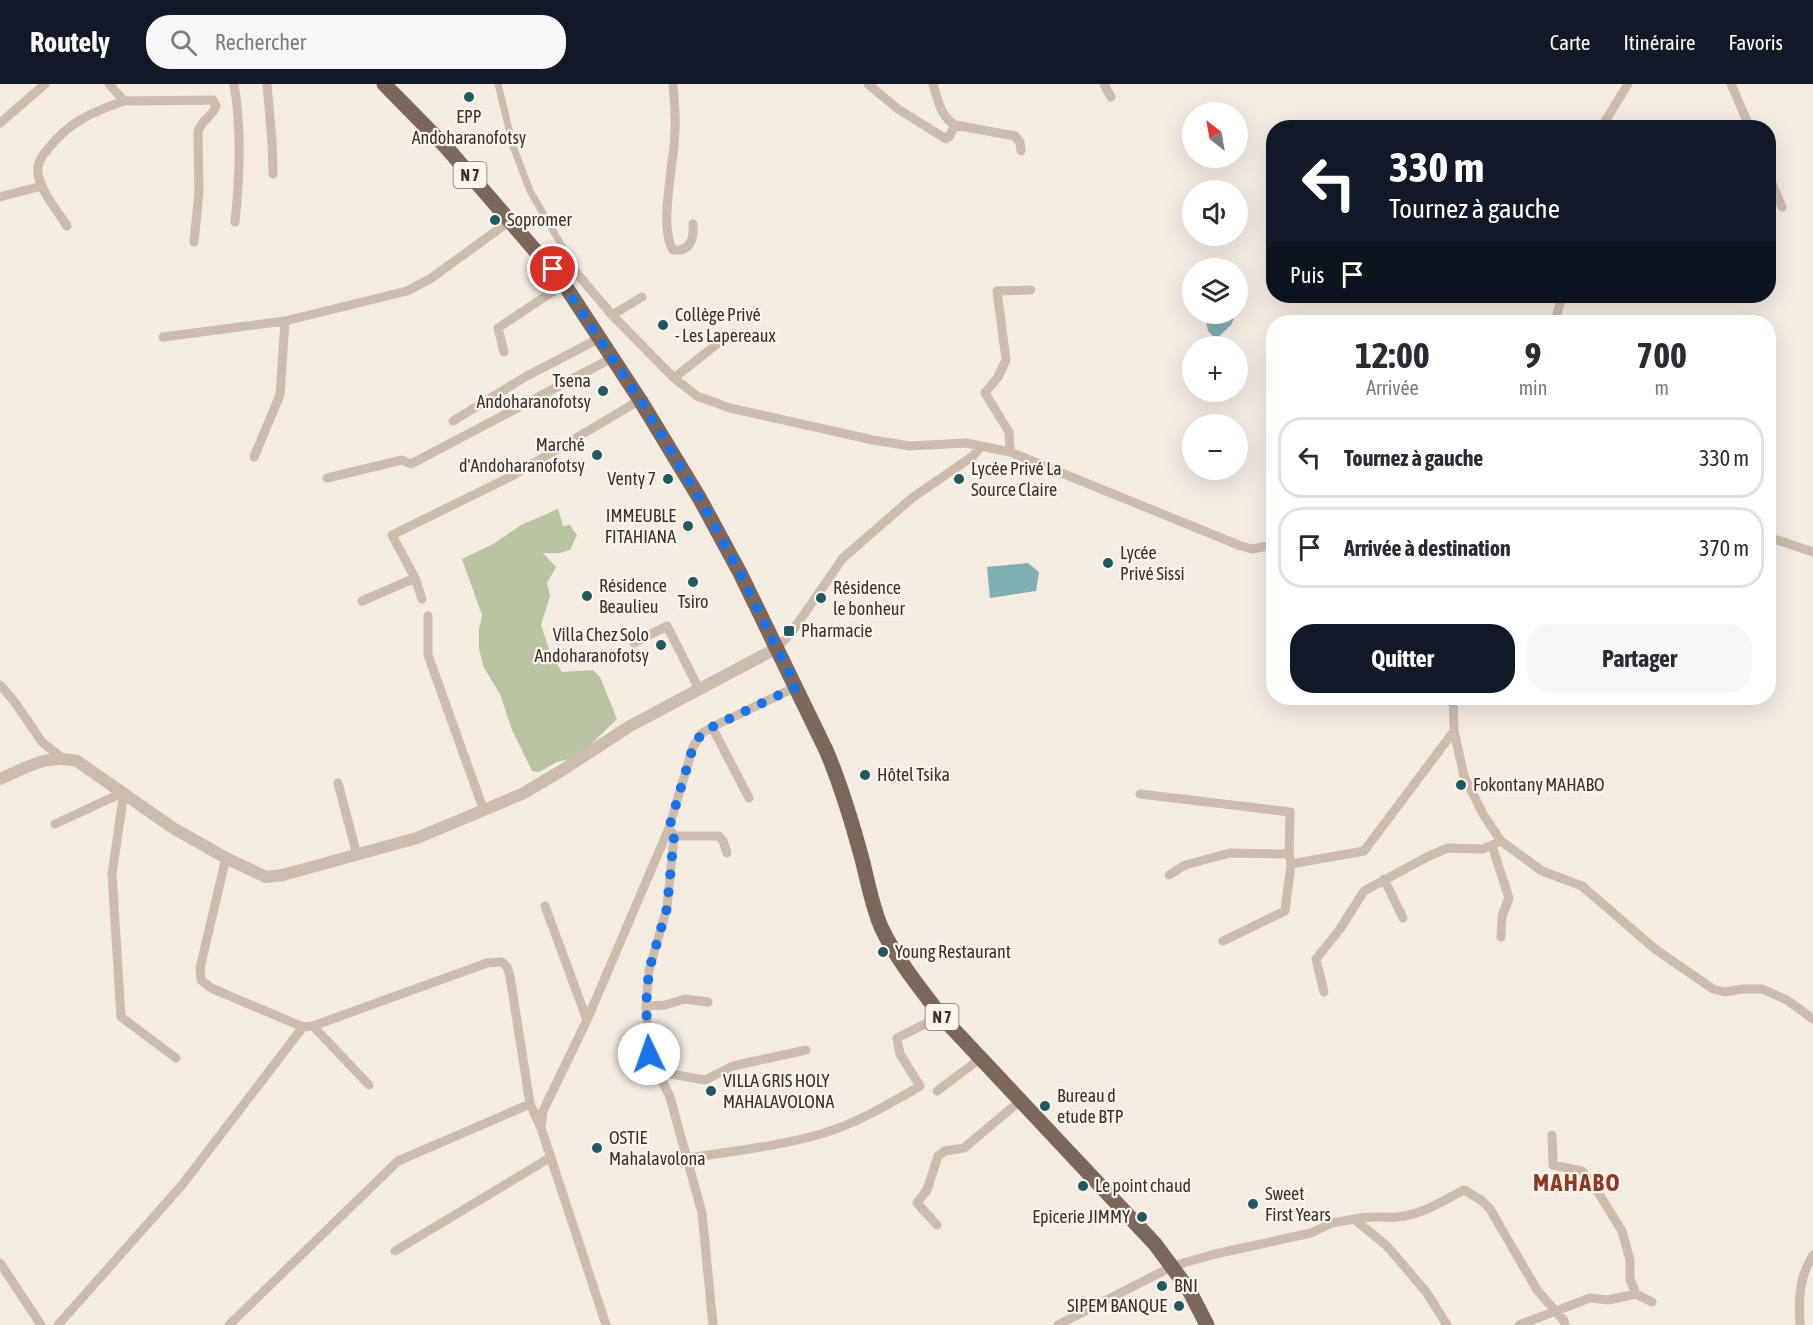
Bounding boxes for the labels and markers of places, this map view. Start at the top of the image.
marker: EPP Andoharanofotsy [462,90,476,104]
place label: EPP Andoharanofotsy [412,106,526,148]
place label: Sopromer [507,209,572,230]
marker: Sopromer [488,213,502,227]
pin [527,243,578,294]
place label: Collège Privé - Les Lapereaux [675,304,776,346]
marker: Collège Privé - Les Lapereaux [656,318,670,332]
place label: Tsena Andoharanofotsy [476,370,591,412]
marker: Tsena Andoharanofotsy [596,384,610,398]
place label: Marché d'Andoharanofotsy [459,434,585,476]
marker: Marché d'Andoharanofotsy [590,448,604,462]
place label: Lycée Privé La Source Claire [971,458,1062,500]
place label: Venty 7 [607,468,656,489]
marker: Venty 7 [661,472,675,486]
marker: Lycée Privé La Source Claire [952,472,966,486]
place label: IMMEUBLE FITAHIANA [605,505,676,547]
marker: IMMEUBLE FITAHIANA [681,519,695,533]
place label: Lycée Privé Sissi [1120,542,1185,584]
marker: Lycée Privé Sissi [1101,556,1115,570]
place label: Résidence Beaulieu [599,575,667,617]
marker: Tsiro [686,575,700,589]
place label: Résidence le bonheur [833,577,906,619]
marker: Résidence Beaulieu [580,589,594,603]
place label: Tsiro [677,591,709,612]
marker: Résidence le bonheur [814,591,828,605]
place label: Pharmacie [801,620,873,641]
place label: Villa Chez Solo Andoharanofotsy [534,624,649,666]
marker: Pharmacie [782,624,796,638]
marker: Villa Chez Solo Andoharanofotsy [654,638,668,652]
place label: Hôtel Tsika [877,764,950,785]
marker: Hôtel Tsika [858,768,872,782]
place label: Fokontany MAHABO [1473,774,1604,795]
marker: Fokontany MAHABO [1454,778,1468,792]
place label: Young Restaurant [895,941,1011,962]
marker: Young Restaurant [876,945,890,959]
place label: VILLA GRIS HOLY MAHALAVOLONA [723,1070,834,1112]
marker: VILLA GRIS HOLY MAHALAVOLONA [704,1084,718,1098]
place label: Bureau d etude BTP [1057,1085,1124,1127]
marker: Bureau d etude BTP [1038,1099,1052,1113]
place label: OSTIE Mahalavolona [609,1127,706,1169]
marker: OSTIE Mahalavolona [590,1141,604,1155]
place label: Le point chaud [1095,1175,1191,1196]
marker: Le point chaud [1076,1179,1090,1193]
place label: Sweet First Years [1265,1183,1331,1225]
marker: Sweet First Years [1246,1197,1260,1211]
place label: Epicerie JIMMY [1032,1206,1130,1227]
marker: Epicerie JIMMY [1135,1210,1149,1224]
place label: BNI [1174,1275,1198,1296]
marker: BNI [1155,1279,1169,1293]
place label: SIPEM BANQUE [1067,1295,1167,1316]
marker: SIPEM BANQUE [1172,1299,1186,1313]

